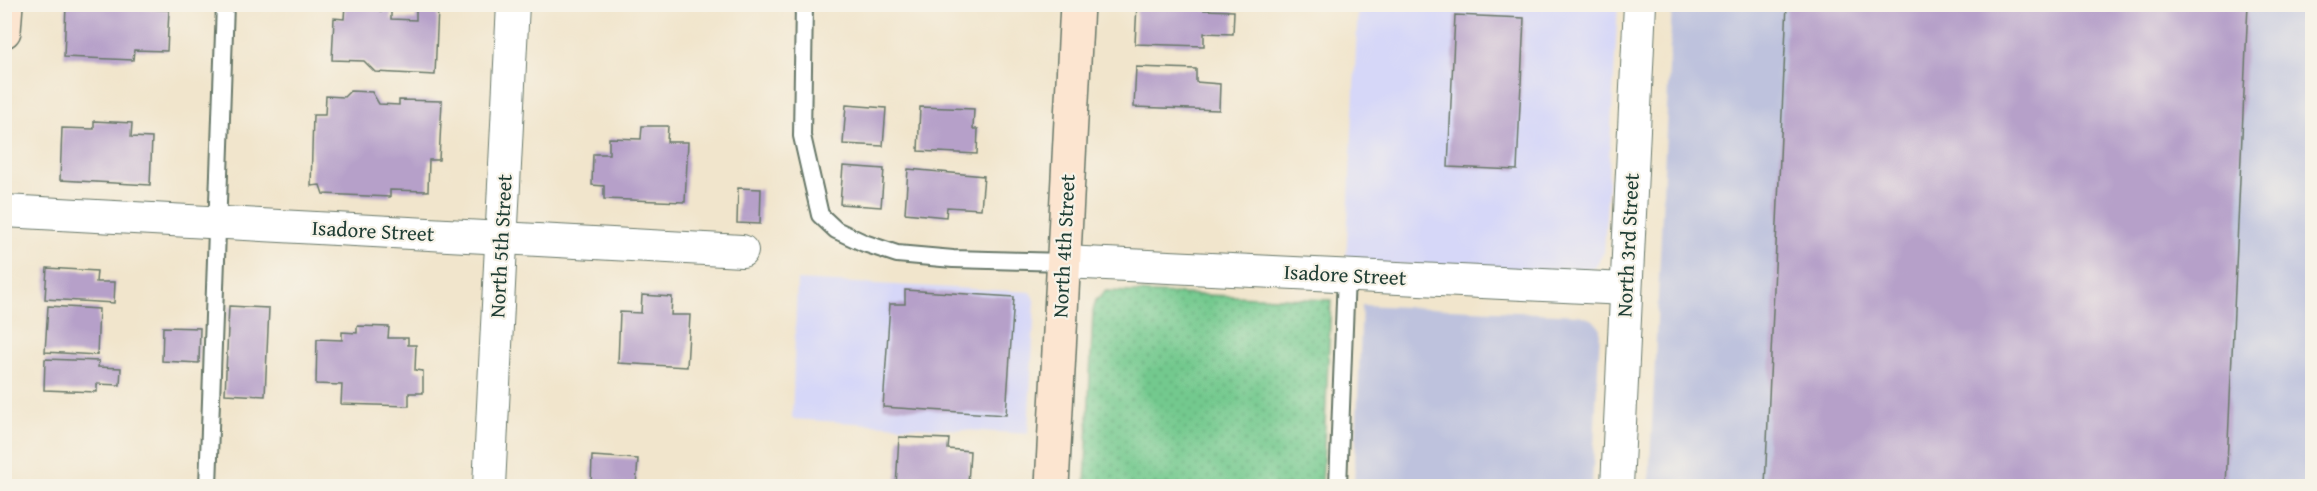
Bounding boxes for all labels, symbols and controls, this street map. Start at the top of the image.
street label: North 3rd Street [1608,171,1647,318]
street label: North 5th Street [481,173,520,319]
street label: North 4th Street [1044,173,1083,319]
street label: Isadore Street [311,212,436,249]
street label: Isadore Street [1283,256,1408,293]

